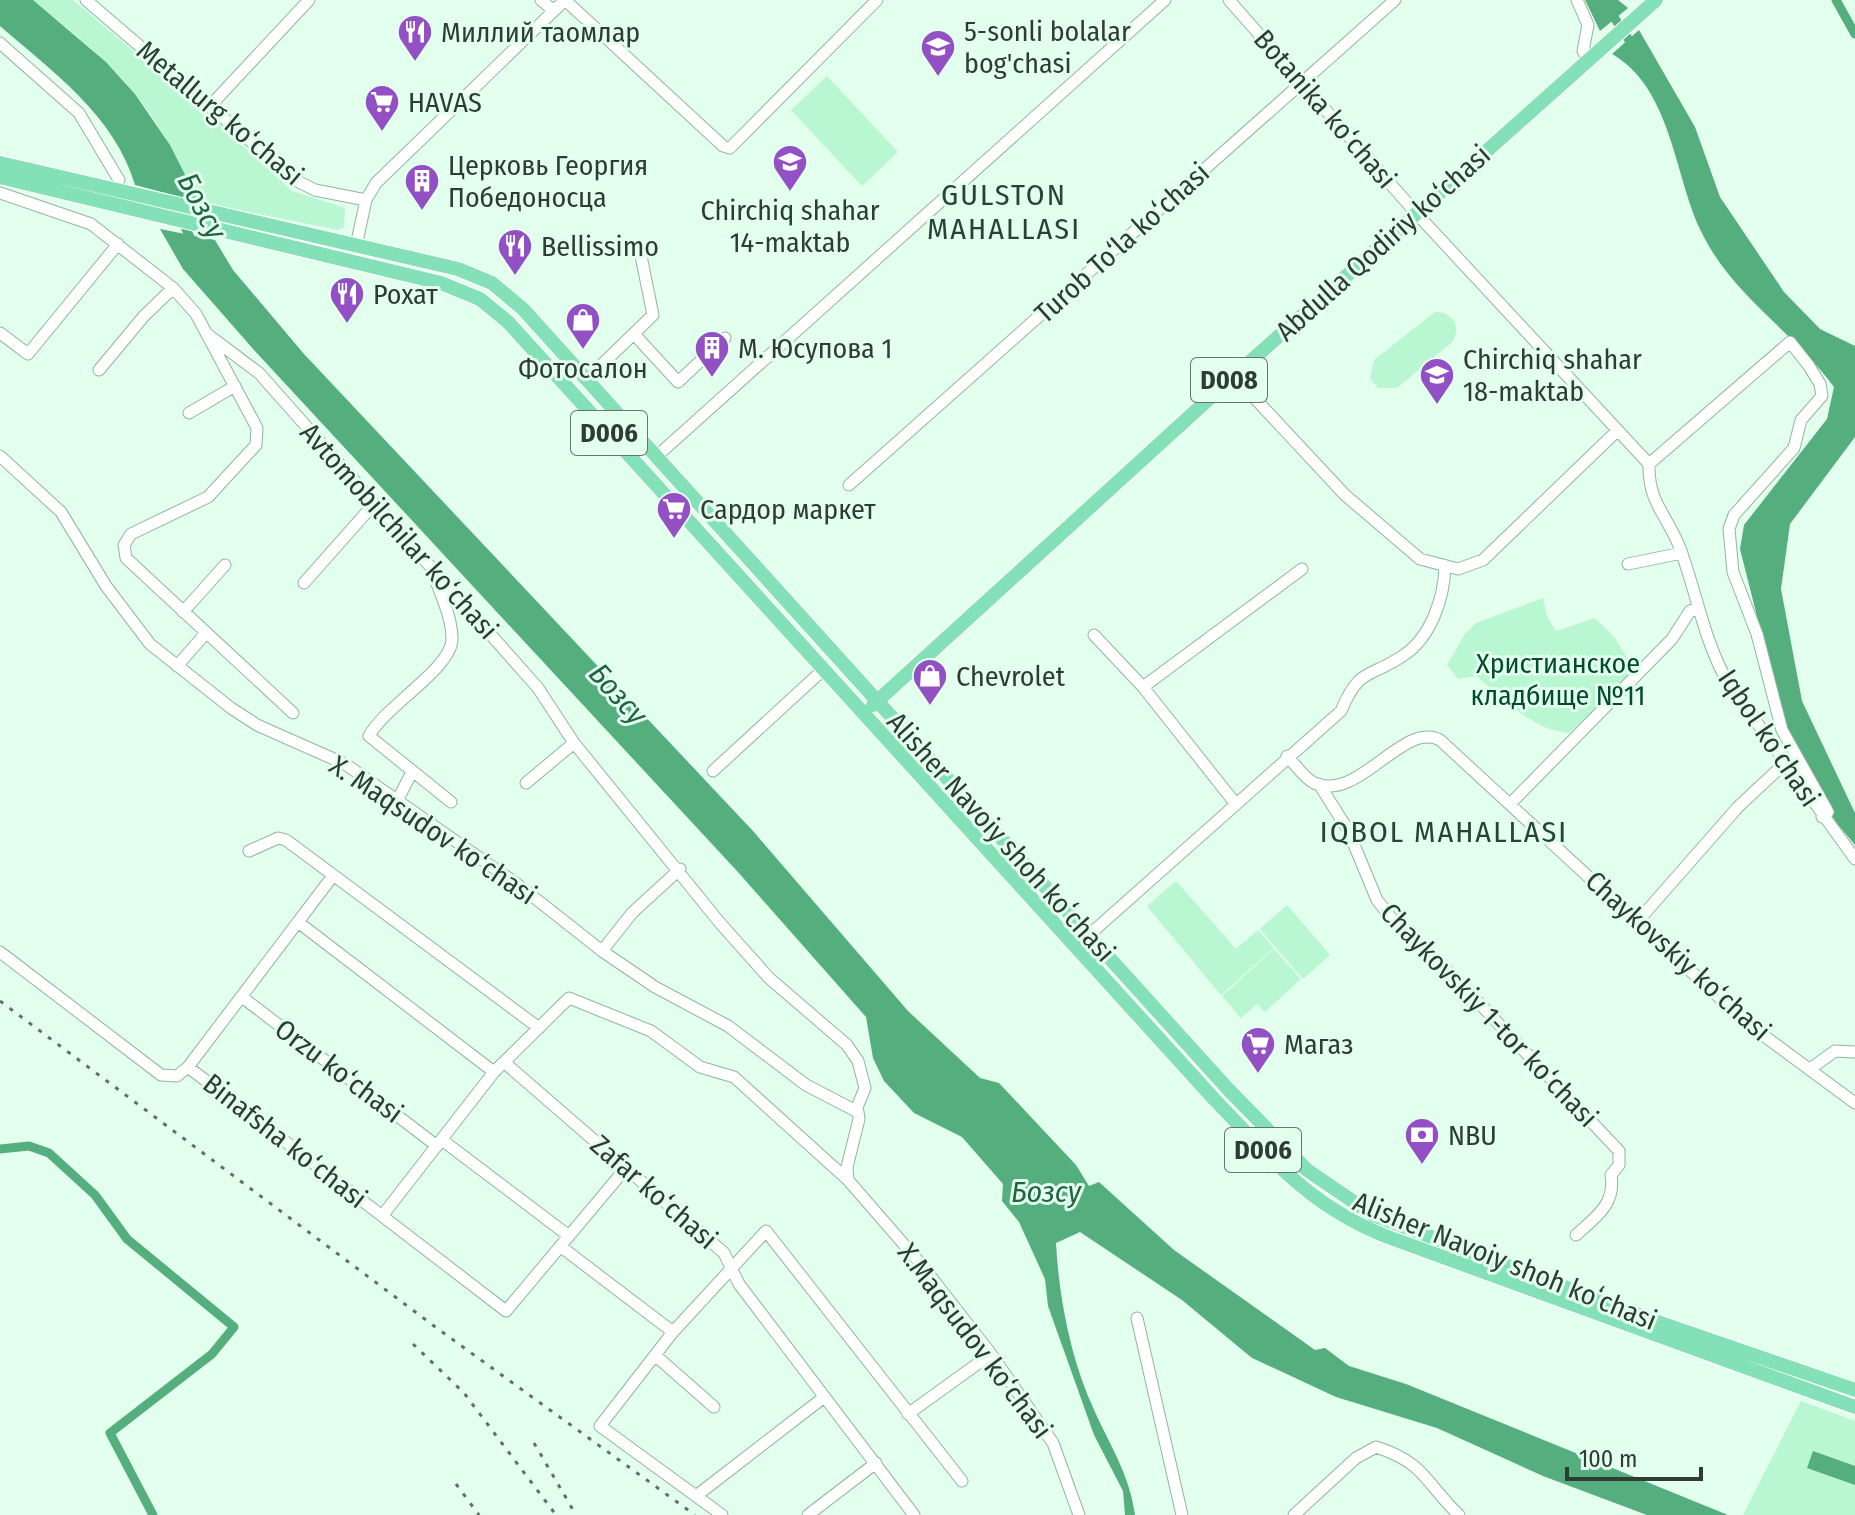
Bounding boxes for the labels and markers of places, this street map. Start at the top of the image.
restaurant icon: Миллий таомлар [396,13,434,63]
place label: 5-sonli bolalar bog'chasi [964,15,1131,80]
place label: Миллий таомлар [441,16,640,49]
school or university icon: 5-sonli bolalar bog'chasi [919,28,957,78]
supermarket icon: HAVAS [363,83,401,133]
place label: HAVAS [408,86,482,119]
school or university icon: Chirchiq shahar 14-maktab [771,143,809,193]
place label: Церковь Георгия Победоносца [448,149,648,214]
building icon: Церковь Георгия Победоносца [403,162,441,212]
place label: Chirchiq shahar 14-maktab [701,194,880,259]
restaurant icon: Bellissimo [496,227,534,277]
place label: Bellissimo [541,230,659,263]
restaurant icon: Рохат [328,275,366,325]
place label: Рохат [373,278,438,311]
shop icon: Фотосалон [564,301,602,351]
building icon: М. Юсупова 1 [693,329,731,379]
place label: М. Юсупова 1 [738,332,892,365]
place label: Chirchiq shahar 18-maktab [1463,343,1642,408]
place label: Фотосалон [518,352,648,385]
school or university icon: Chirchiq shahar 18-maktab [1418,356,1456,406]
supermarket icon: Сардор маркет [655,490,693,540]
place label: Сардор маркет [700,493,876,526]
shop icon: Chevrolet [911,657,949,707]
place label: Chevrolet [956,660,1066,693]
supermarket icon: Магаз [1239,1025,1277,1075]
place label: Магаз [1284,1028,1354,1061]
bank icon: NBU [1403,1116,1441,1166]
place label: NBU [1448,1119,1497,1152]

